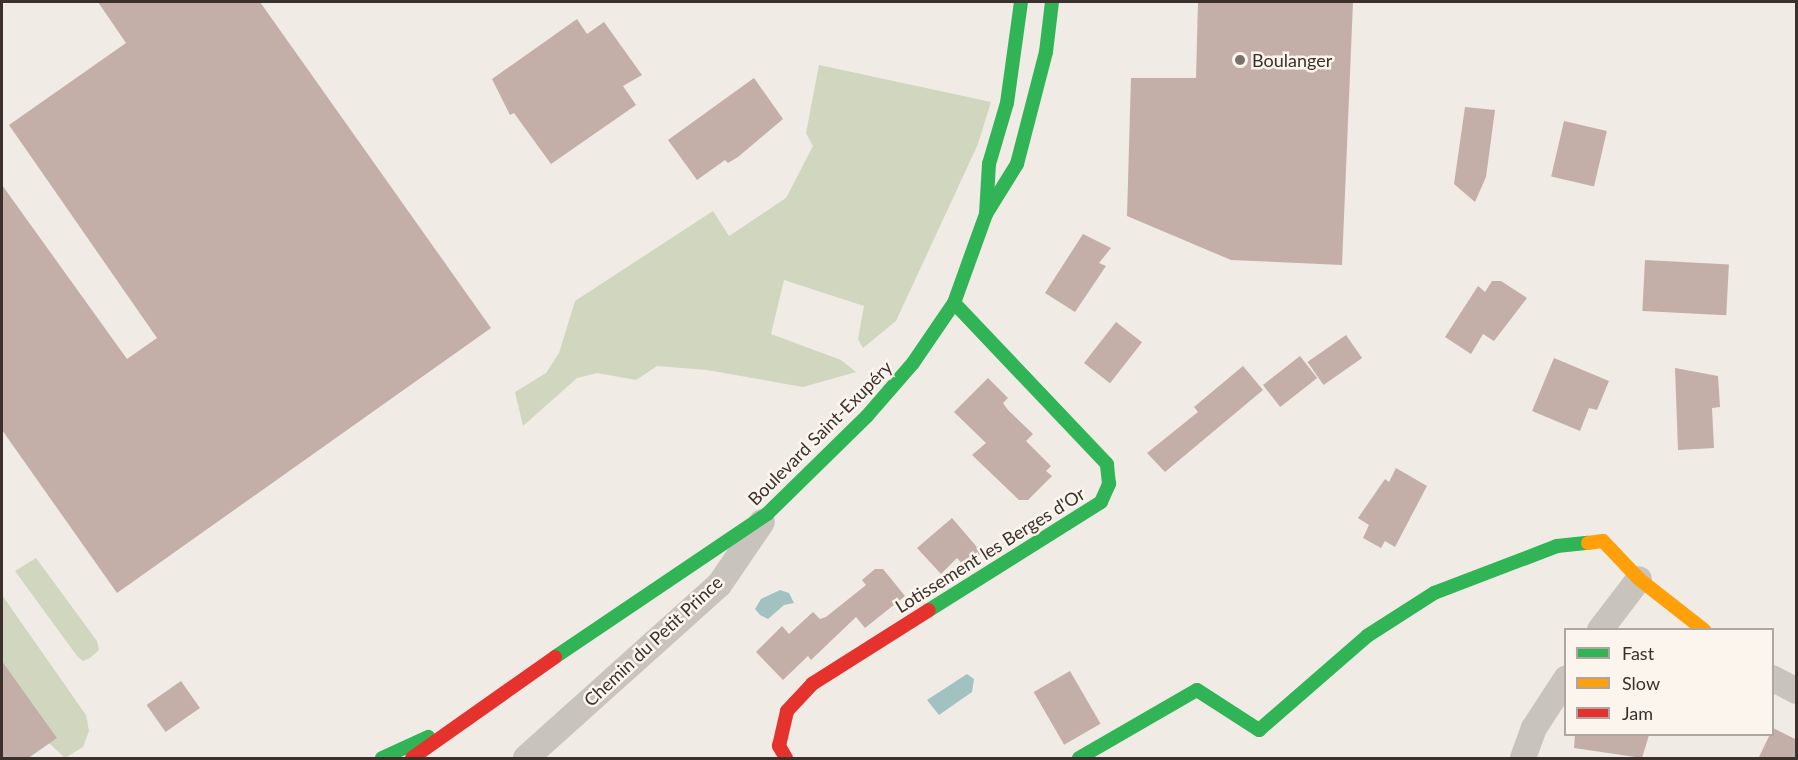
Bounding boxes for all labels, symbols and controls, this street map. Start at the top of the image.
place label: Boulanger [1252,49,1332,71]
marker: Boulanger [1233,53,1247,67]
street label: Boulevard Saint-Exupéry [743,356,897,510]
street label: Lotissement les Berges d'Or [891,483,1089,617]
street label: Chemin du Petit Prince [579,571,727,711]
legend [1564,628,1774,736]
text: Fast [1622,642,1654,664]
text: Slow [1622,672,1660,694]
text: Jam [1622,702,1653,724]

